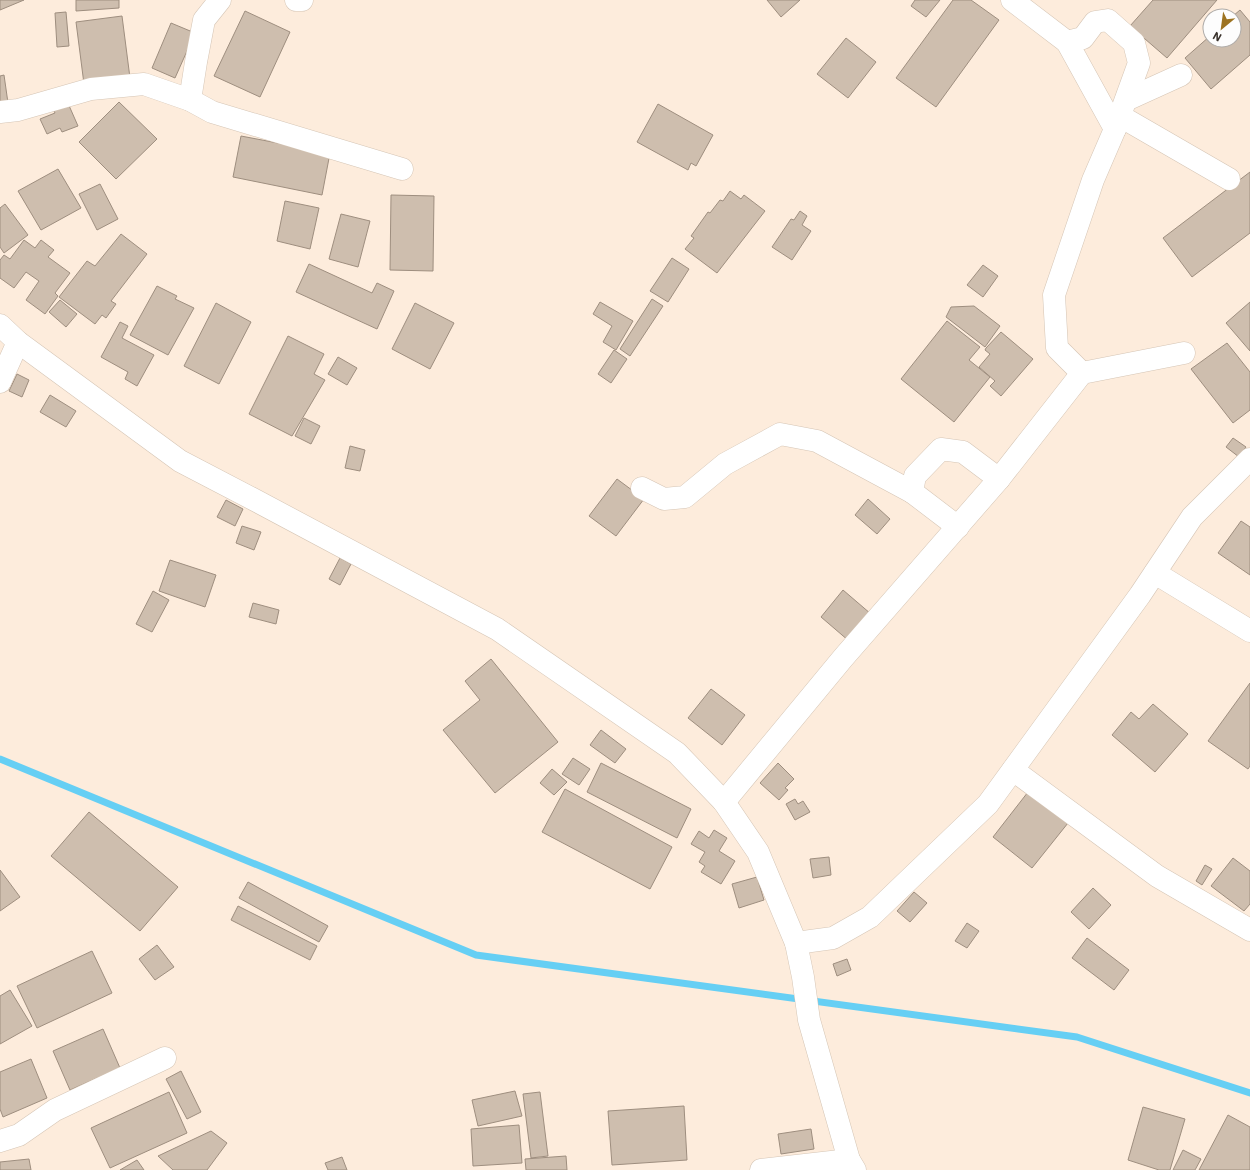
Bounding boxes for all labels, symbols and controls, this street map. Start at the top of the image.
north arrow [1202,8,1242,48]
text: N [1210,29,1224,45]

